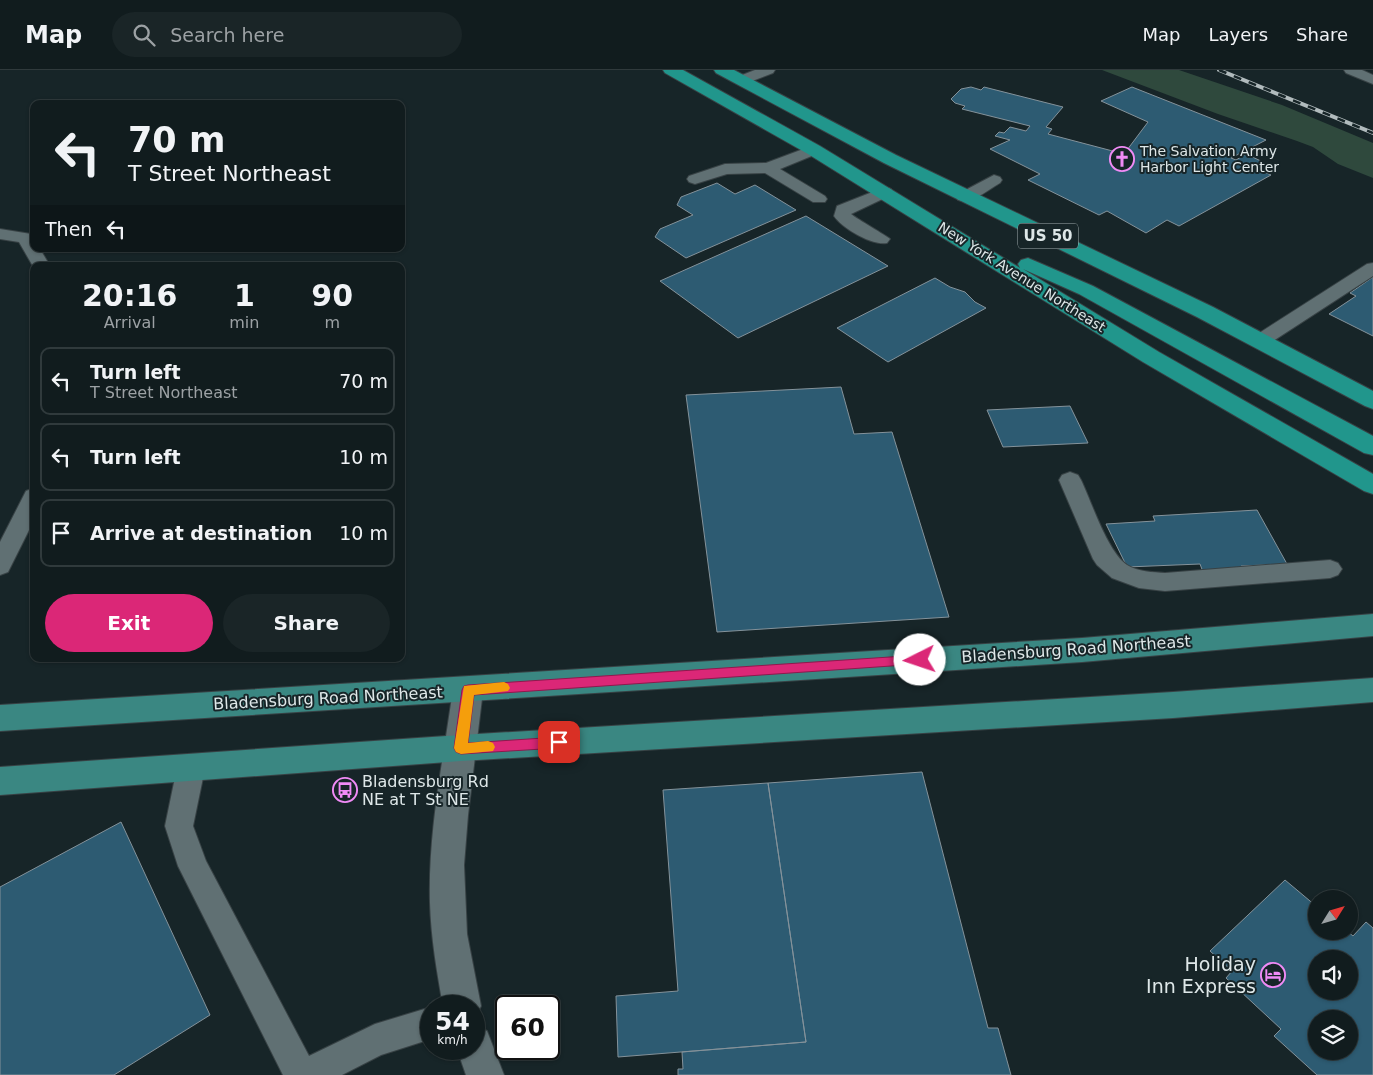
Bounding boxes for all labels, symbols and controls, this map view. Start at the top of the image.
search box [112,12,462,57]
text: Map [25,21,82,49]
icon: search [130,21,158,49]
text: Search here [170,24,284,46]
text: Map [1142,24,1180,45]
text: Layers [1208,24,1268,45]
text: Share [1296,24,1348,45]
icon: left [45,120,110,185]
text: 70 m [128,120,225,160]
place label: The Salvation Army Harbor Light Center [1139,143,1279,175]
church icon: The Salvation Army Harbor Light Center [1109,146,1135,172]
text: T Street Northeast [128,161,331,186]
icon: left [102,215,130,243]
text: Then [45,218,92,240]
street label: New York Avenue Northeast [935,219,1109,335]
road number: US 50 [1018,224,1078,248]
text: 20:16 [82,278,177,313]
text: 1 [234,278,255,313]
text: 90 [311,278,353,313]
text: Arrival [104,313,156,332]
text: min [229,313,259,332]
text: m [324,313,340,332]
text: Turn left [90,361,181,383]
icon: left [47,367,75,395]
text: 70 m [339,370,388,392]
text: T Street Northeast [90,383,238,402]
icon: left [47,443,75,471]
text: Turn left [90,446,181,468]
text: 10 m [339,446,388,468]
icon: arrive [47,519,75,547]
text: Arrive at destination [90,522,312,544]
text: 10 m [339,522,388,544]
button: Exit [45,594,213,652]
button: Share [223,594,390,652]
street label: Bladensburg Road Northeast [961,632,1191,666]
position arrow [893,633,945,685]
street label: Bladensburg Road Northeast [213,683,443,713]
pin [538,721,580,763]
icon: arrive [545,728,573,756]
place label: Bladensburg Rd NE at T St NE [362,772,489,809]
bus stop icon: Bladensburg Rd NE at T St NE [332,777,358,803]
north arrow [1308,890,1358,940]
map controls [1308,890,1358,1060]
button: sound [1308,950,1358,1000]
place label: Holiday Inn Express [1146,953,1256,997]
hotel icon: Holiday Inn Express [1260,962,1286,988]
speed limit sign: 60 [495,995,560,1060]
text: 54 [435,1007,470,1036]
button: layers [1308,1010,1358,1060]
text: km/h [437,1033,468,1047]

